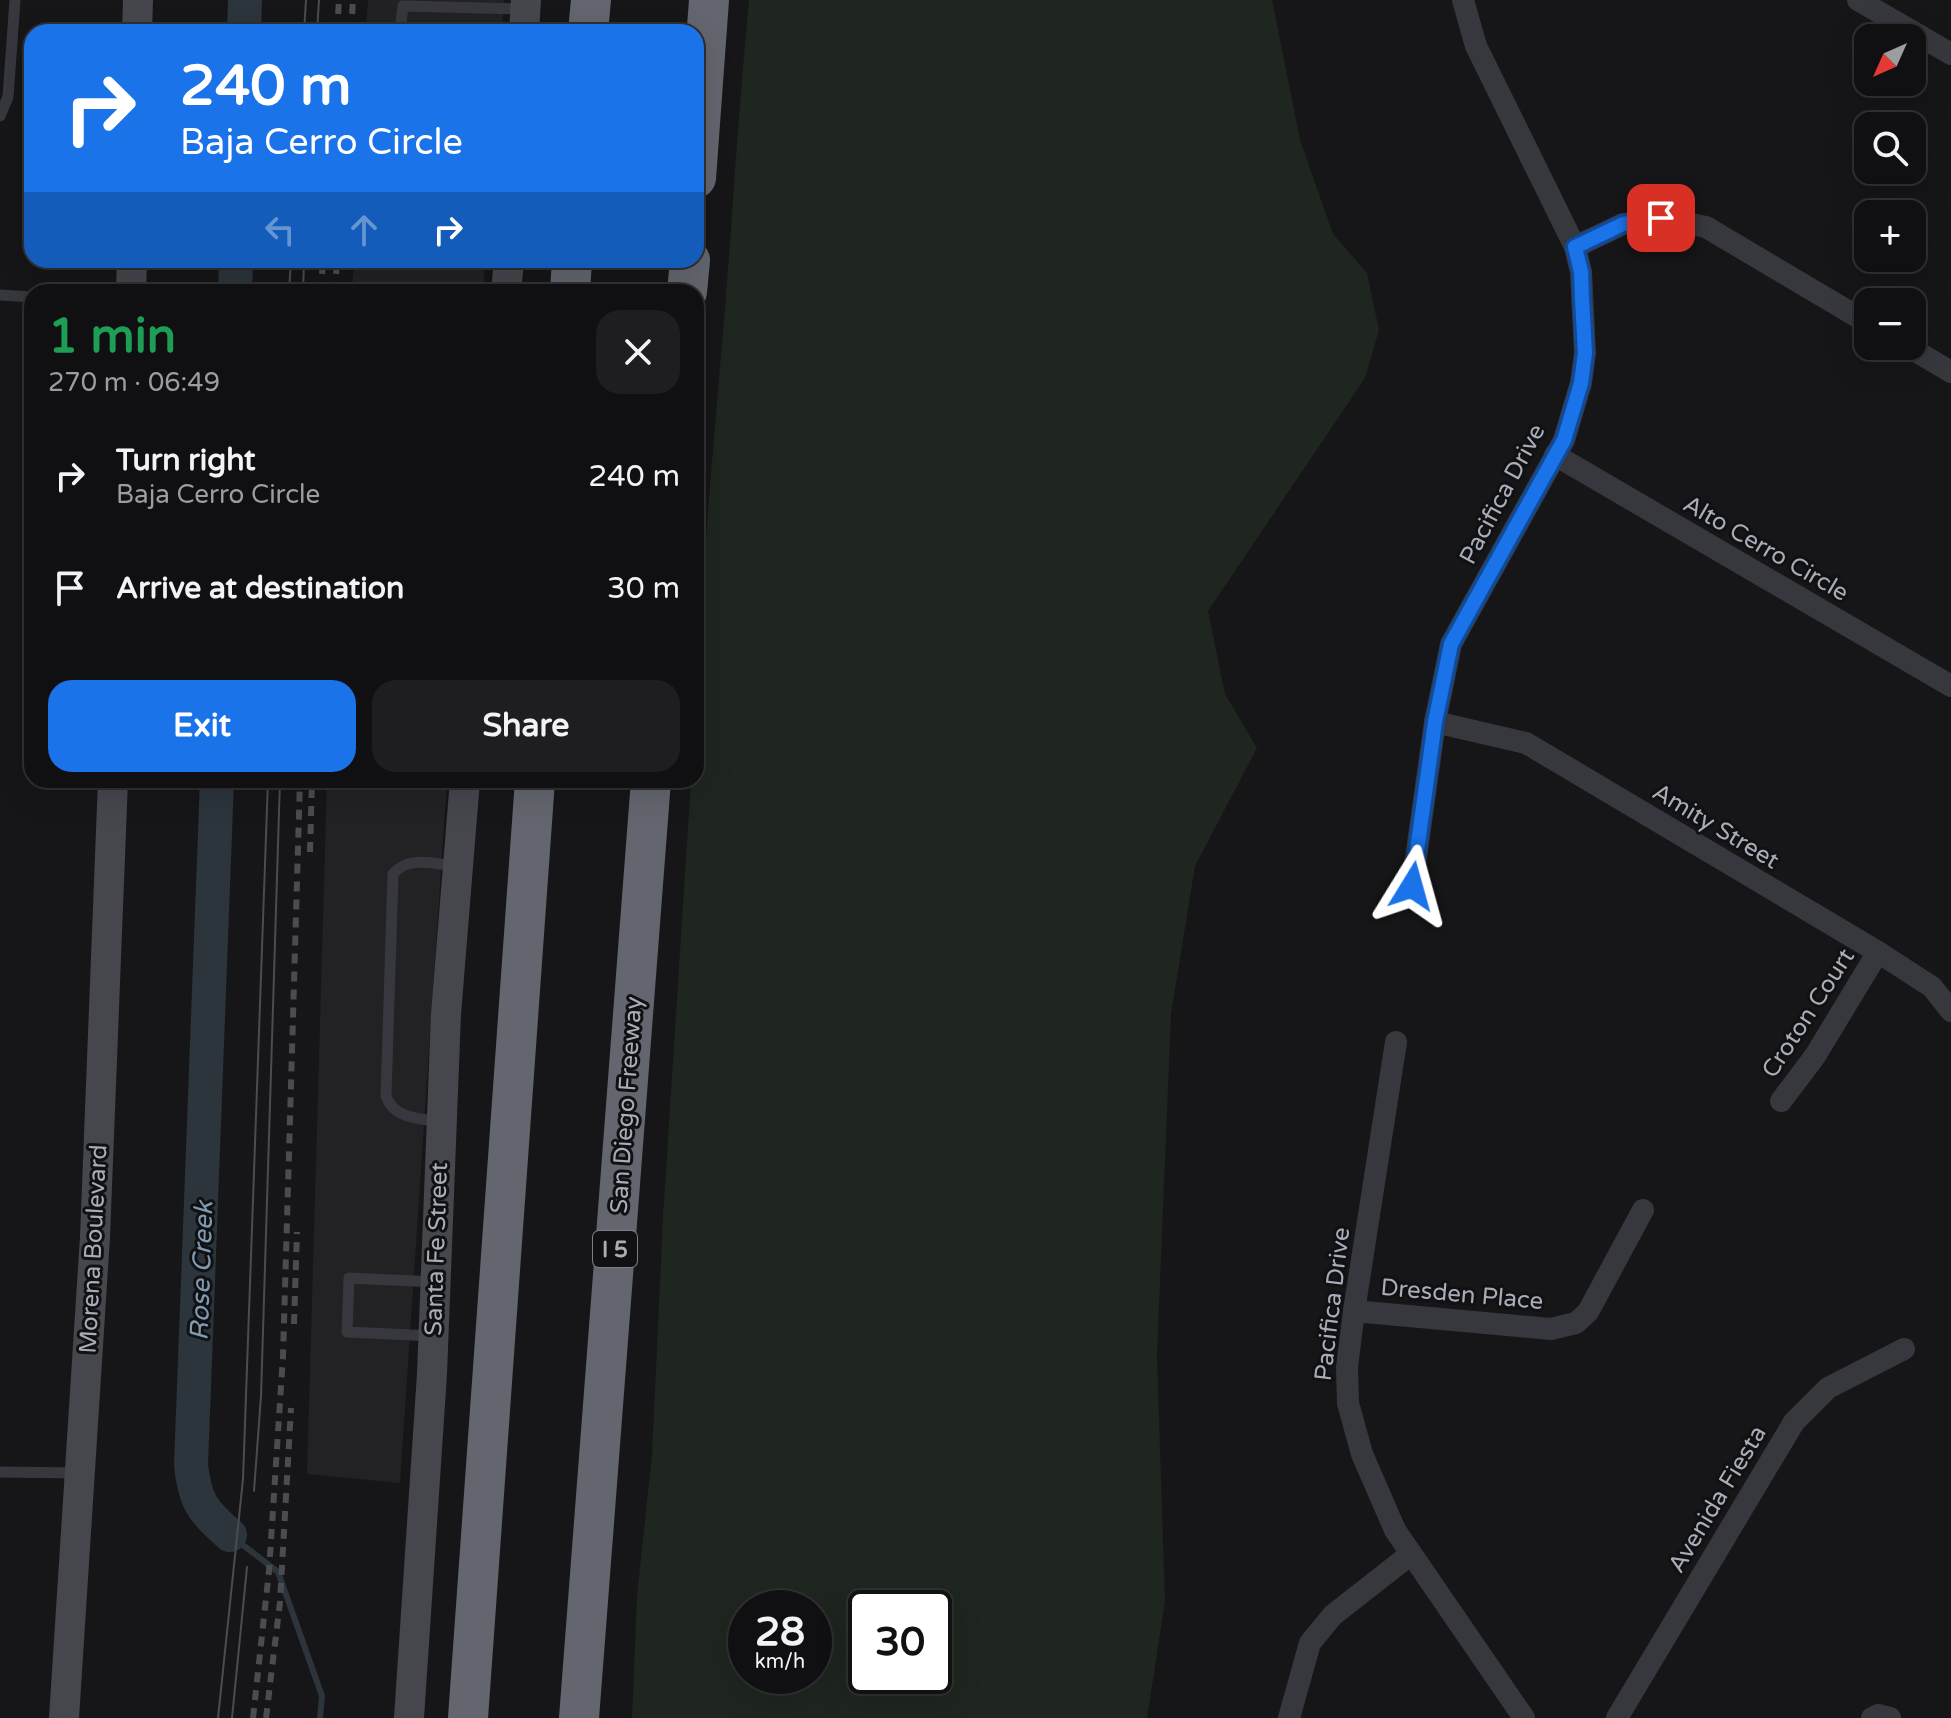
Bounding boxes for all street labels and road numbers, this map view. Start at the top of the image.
street label: Pacifica Drive [1453,419,1552,569]
street label: Alto Cerro Circle [1678,489,1854,608]
street label: Amity Street [1647,777,1784,876]
street label: Croton Court [1756,943,1861,1083]
street label: San Diego Freeway [604,996,649,1214]
street label: Morena Boulevard [74,1144,113,1354]
street label: Santa Fe Street [419,1162,454,1336]
street label: Pacifica Drive [1309,1226,1356,1383]
road number: I 5 [593,1231,637,1267]
street label: Dresden Place [1379,1273,1544,1316]
street label: Avenida Fiesta [1662,1420,1773,1578]

